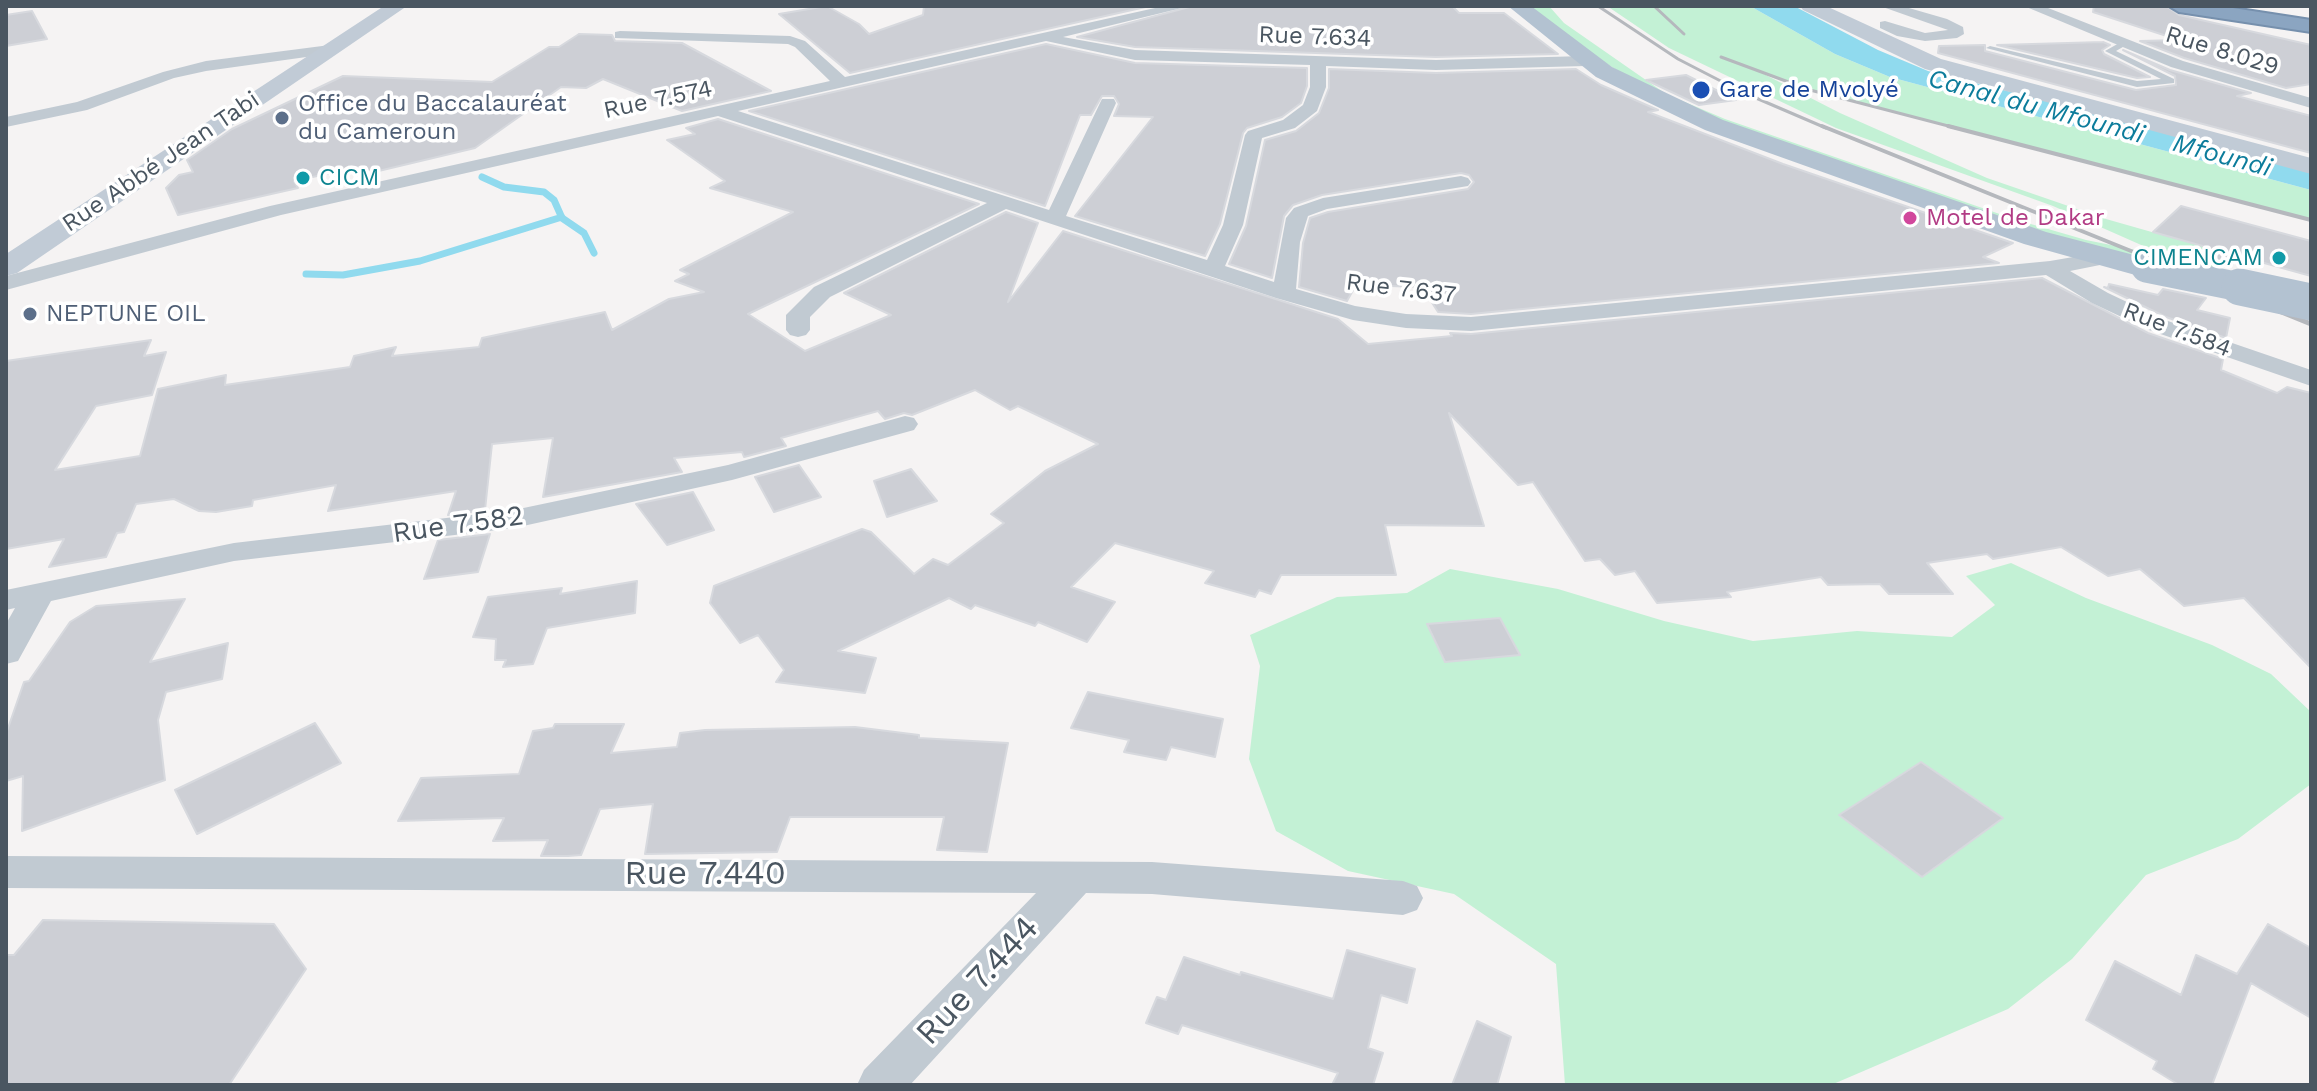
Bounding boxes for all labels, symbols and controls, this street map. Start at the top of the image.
street label: Rue 8.029 [2162,20,2282,82]
street label: Rue 7.634 [1258,21,1372,53]
water label: Canal du Mfoundi [1924,63,2148,151]
street label: Rue 7.574 [601,74,715,126]
place label: Gare de Mvolyé [1719,76,1899,104]
marker: Gare de Mvolyé [1690,79,1712,101]
street label: Rue Abbé Jean Tabi [57,85,265,239]
place label: Office du Baccalauréat du Cameroun [298,90,567,146]
marker: Office du Baccalauréat du Cameroun [273,109,291,127]
water label: Mfoundi [2169,128,2275,184]
place label: CICM [319,164,380,192]
marker: CICM [294,169,312,187]
place label: Motel de Dakar [1926,204,2105,232]
marker: Motel de Dakar [1901,209,1919,227]
place label: CIMENCAM [2133,244,2263,272]
marker: CIMENCAM [2270,249,2288,267]
street label: Rue 7.637 [1344,268,1458,310]
street label: Rue 7.584 [2119,296,2235,364]
place label: NEPTUNE OIL [46,300,206,328]
marker: NEPTUNE OIL [21,305,39,323]
street label: Rue 7.582 [390,499,526,551]
street label: Rue 7.440 [624,854,786,894]
street label: Rue 7.444 [908,908,1048,1054]

